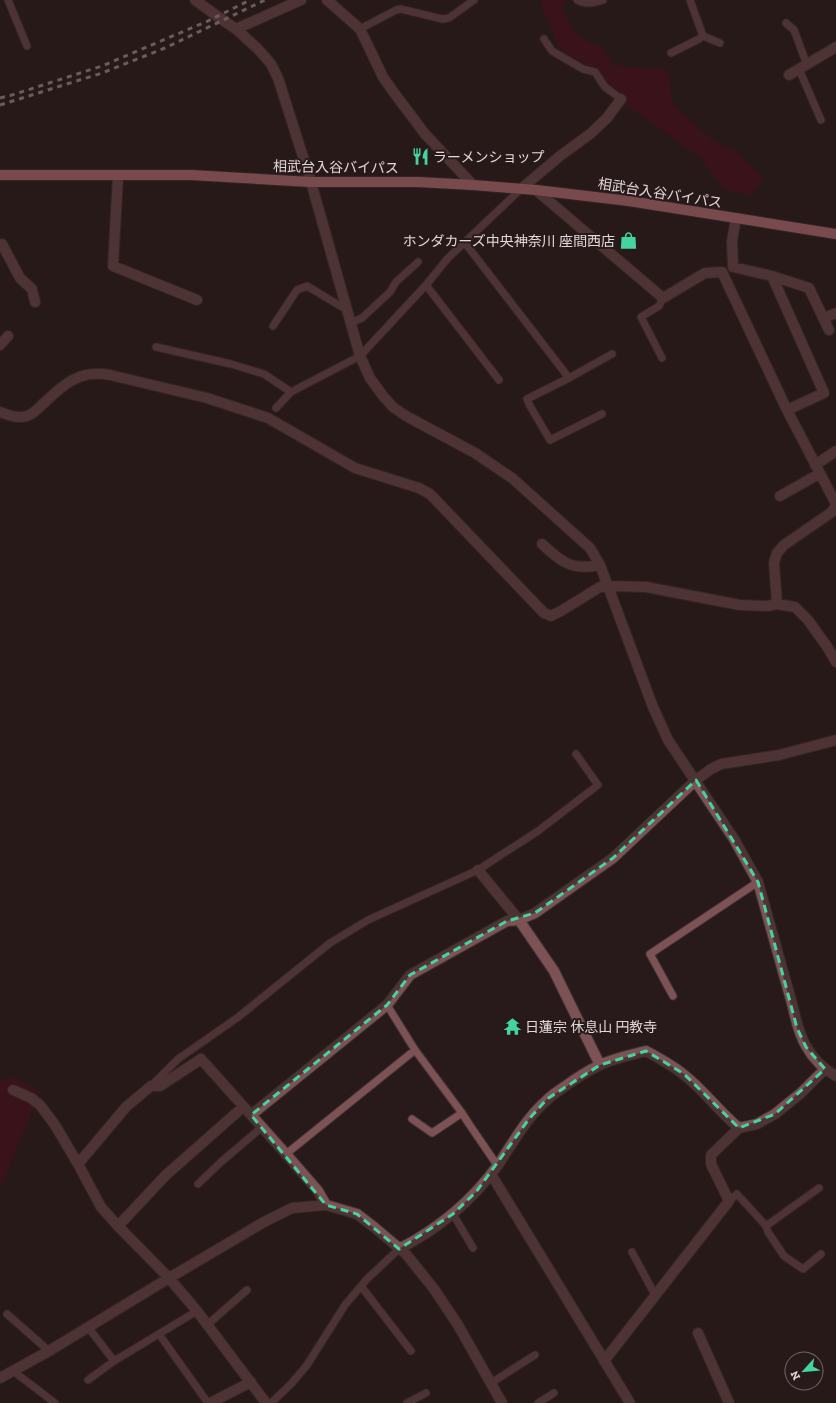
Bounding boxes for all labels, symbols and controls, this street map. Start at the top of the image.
restaurant icon: ラーメンショップ [410,147,430,167]
place label: ラーメンショップ [433,149,544,166]
street label: 相武台入谷バイパス [273,158,399,177]
street label: 相武台入谷バイパス [596,175,723,212]
shop icon: ホンダカーズ中央神奈川 座間西店 [618,231,638,251]
place label: ホンダカーズ中央神奈川 座間西店 [403,233,615,250]
temple icon: 日蓮宗 休息山 円教寺 [502,1017,522,1037]
place label: 日蓮宗 休息山 円教寺 [525,1019,657,1036]
north arrow [784,1351,824,1391]
text: N [788,1368,803,1382]

